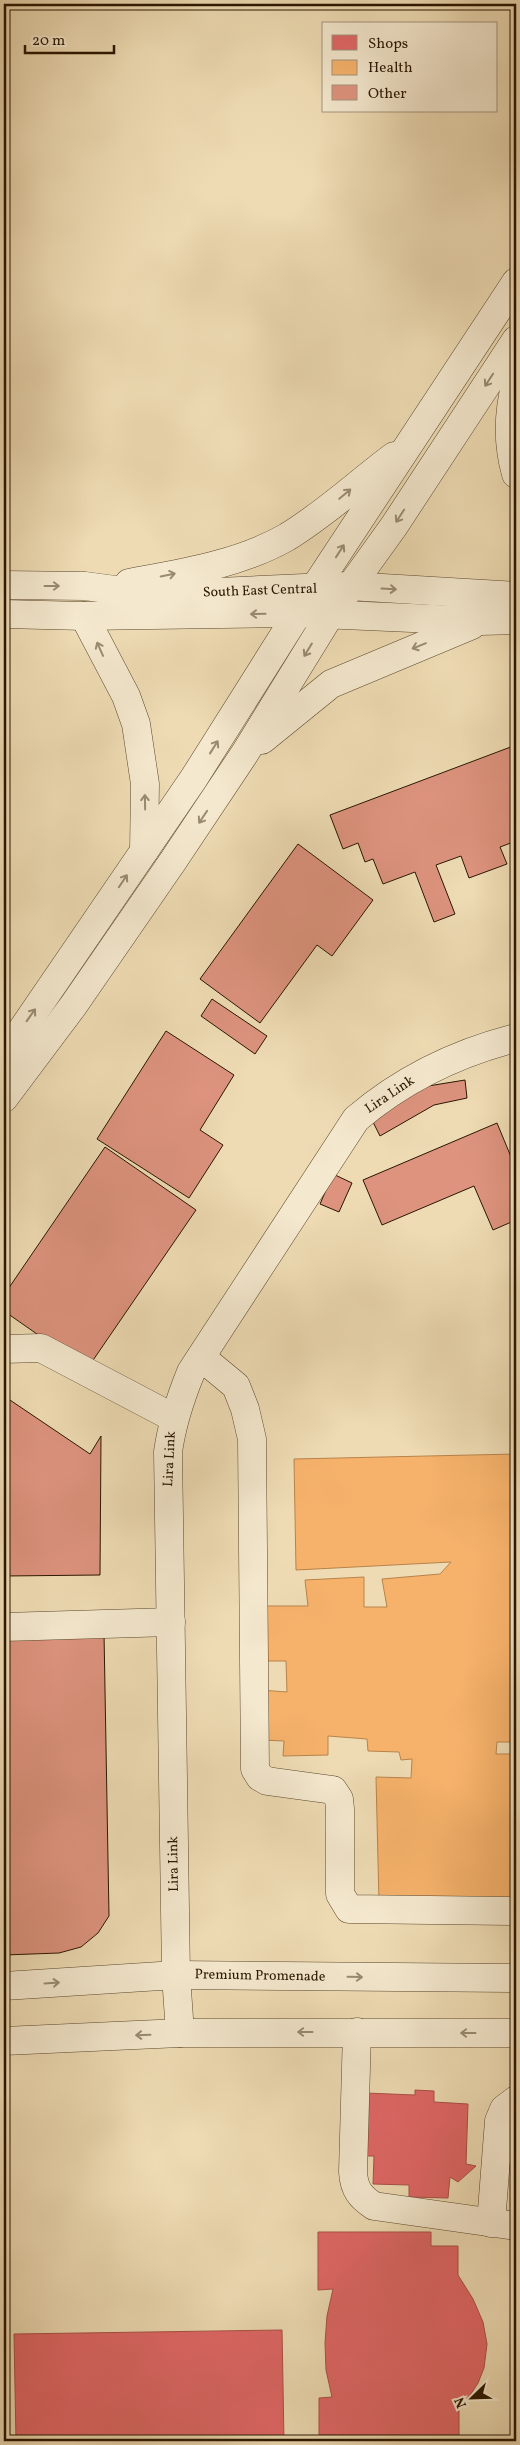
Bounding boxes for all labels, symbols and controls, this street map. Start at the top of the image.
scale bar [25,22,114,54]
legend [322,22,498,112]
text: 20 m [32,31,65,52]
text: Shops [368,34,408,55]
text: Health [368,58,413,79]
text: Other [368,84,407,105]
one-way arrow [484,373,494,387]
one-way arrow [338,489,351,500]
one-way arrow [395,509,405,523]
one-way arrow [335,545,345,559]
one-way arrow [160,570,176,579]
street label: South East Central [203,580,317,602]
one-way arrow [44,581,60,591]
one-way arrow [381,584,397,593]
one-way arrow [250,609,266,618]
one-way arrow [95,642,105,657]
one-way arrow [411,642,427,651]
one-way arrow [303,643,313,657]
one-way arrow [209,740,219,754]
one-way arrow [140,795,150,811]
one-way arrow [198,810,208,824]
one-way arrow [118,875,128,889]
one-way arrow [26,1009,36,1023]
street label: Lira Link [362,1071,419,1118]
street label: Lira Link [159,1430,181,1487]
street label: Lira Link [164,1836,184,1892]
street label: Premium Promenade [195,1965,326,1987]
one-way arrow [346,1972,362,1982]
one-way arrow [44,1978,60,1987]
one-way arrow [297,2028,313,2037]
one-way arrow [460,2028,476,2038]
one-way arrow [135,2030,151,2039]
north arrow [448,2372,498,2422]
text: N [451,2394,472,2411]

